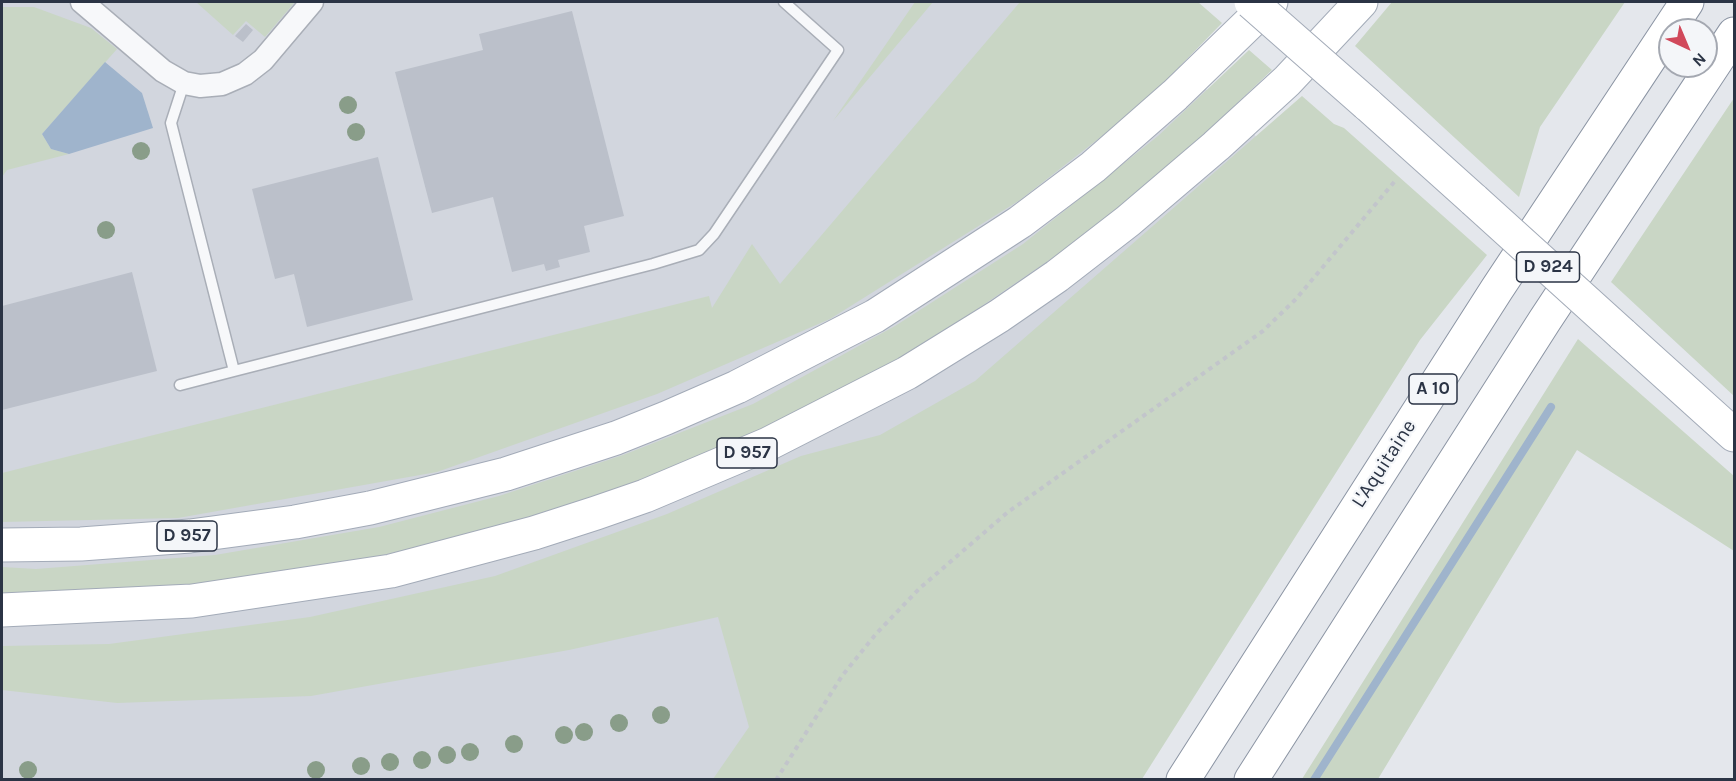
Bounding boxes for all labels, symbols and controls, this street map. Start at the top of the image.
north arrow [1658,18,1718,78]
text: N [1689,49,1710,71]
road number: D 924 [1516,252,1580,282]
road number: A 10 [1409,374,1457,404]
street label: L'Aquitaine [1347,415,1421,513]
road number: D 957 [717,438,777,468]
road number: D 957 [157,521,217,551]

